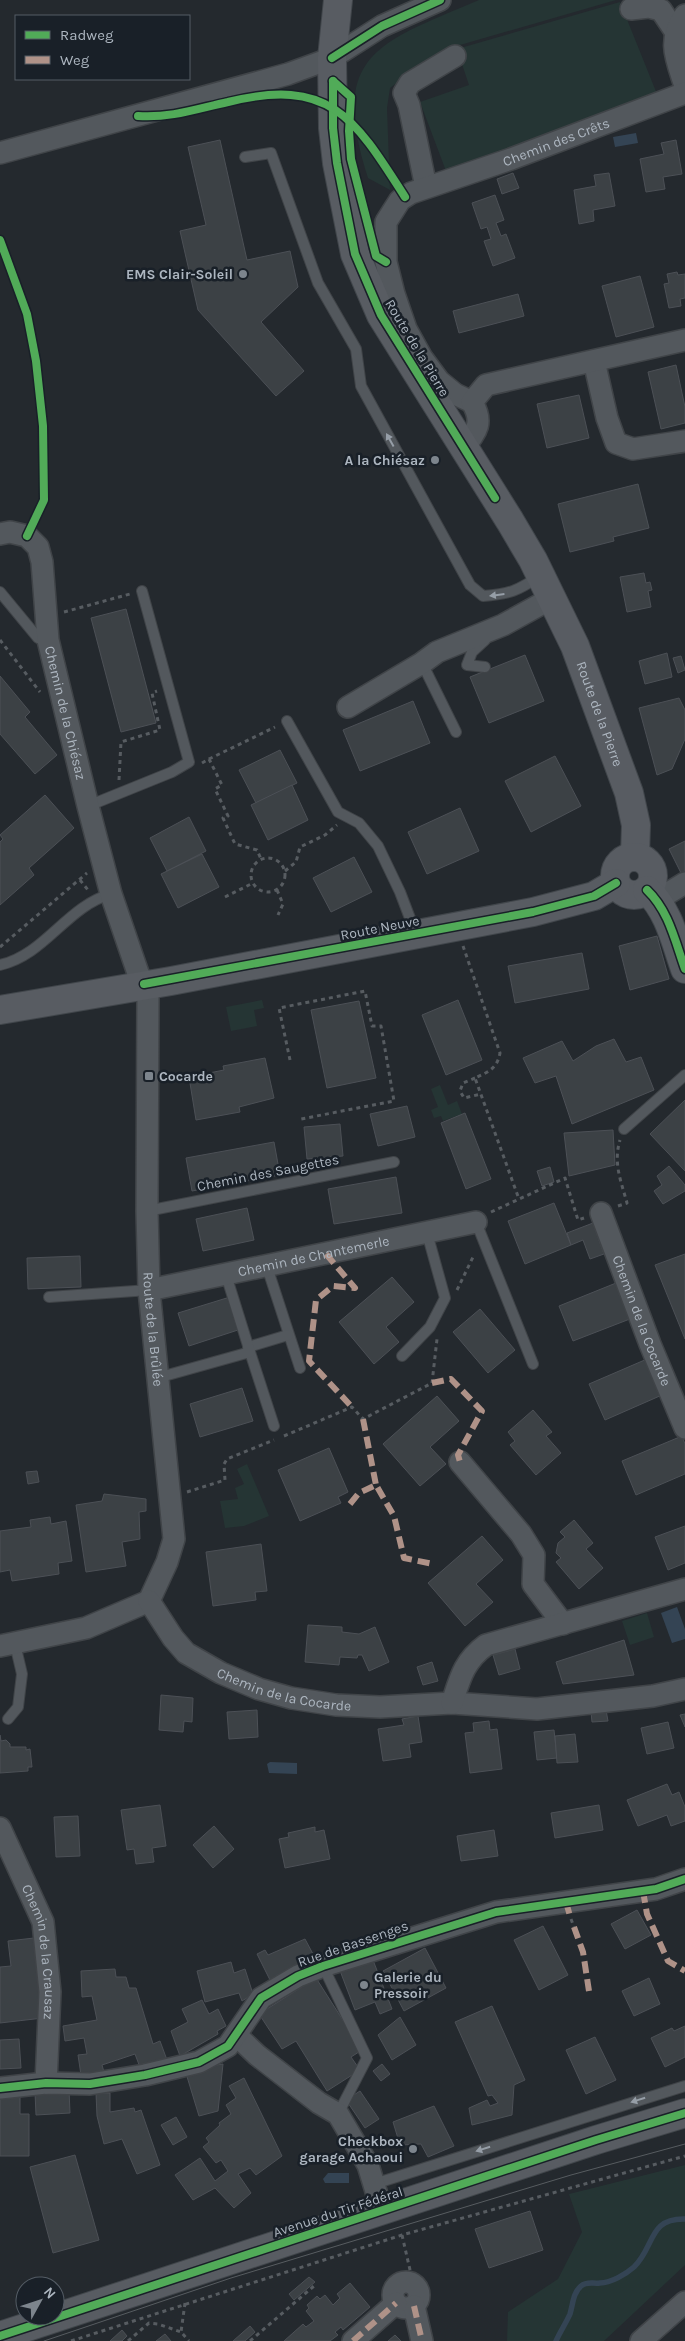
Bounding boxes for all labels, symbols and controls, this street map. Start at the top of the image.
legend [15,15,190,80]
text: Radweg [60,26,114,44]
text: Weg [60,51,90,69]
street label: Chemin des Crêts [500,114,612,170]
place label: EMS Clair-Soleil [126,266,233,283]
marker: EMS Clair-Soleil [237,268,249,280]
street label: Route de la Pierre [381,296,453,400]
one-way arrow [386,432,394,447]
place label: A la Chiésaz [345,452,425,469]
marker: A la Chiésaz [429,454,441,466]
one-way arrow [489,591,505,599]
street label: Chemin de la Chiésaz [41,644,90,782]
street label: Route de la Pierre [573,659,627,769]
street label: Route Neuve [339,912,421,944]
place label: Cocarde [159,1068,213,1085]
marker: Cocarde [143,1070,155,1082]
street label: Chemin des Saugettes [196,1151,340,1195]
street label: Chemin de Chantemerle [236,1232,391,1280]
street label: Chemin de la Cocarde [609,1253,675,1388]
street label: Route de la Brûlée [140,1272,167,1387]
street label: Chemin de la Cocarde [214,1664,352,1714]
street label: Chemin de la Crausaz [18,1881,59,2020]
street label: Rue de Bassenges [296,1917,410,1971]
place label: Galerie du Pressoir [374,1969,442,2002]
marker: Galerie du Pressoir [358,1979,370,1991]
one-way arrow [630,2096,645,2104]
place label: Checkbox garage Achaoui [299,2133,403,2166]
marker: Checkbox garage Achaoui [407,2143,419,2155]
one-way arrow [476,2146,491,2153]
street label: Avenue du Tir Fédéral [271,2183,405,2241]
north arrow [15,2276,65,2326]
text: N [40,2284,59,2302]

